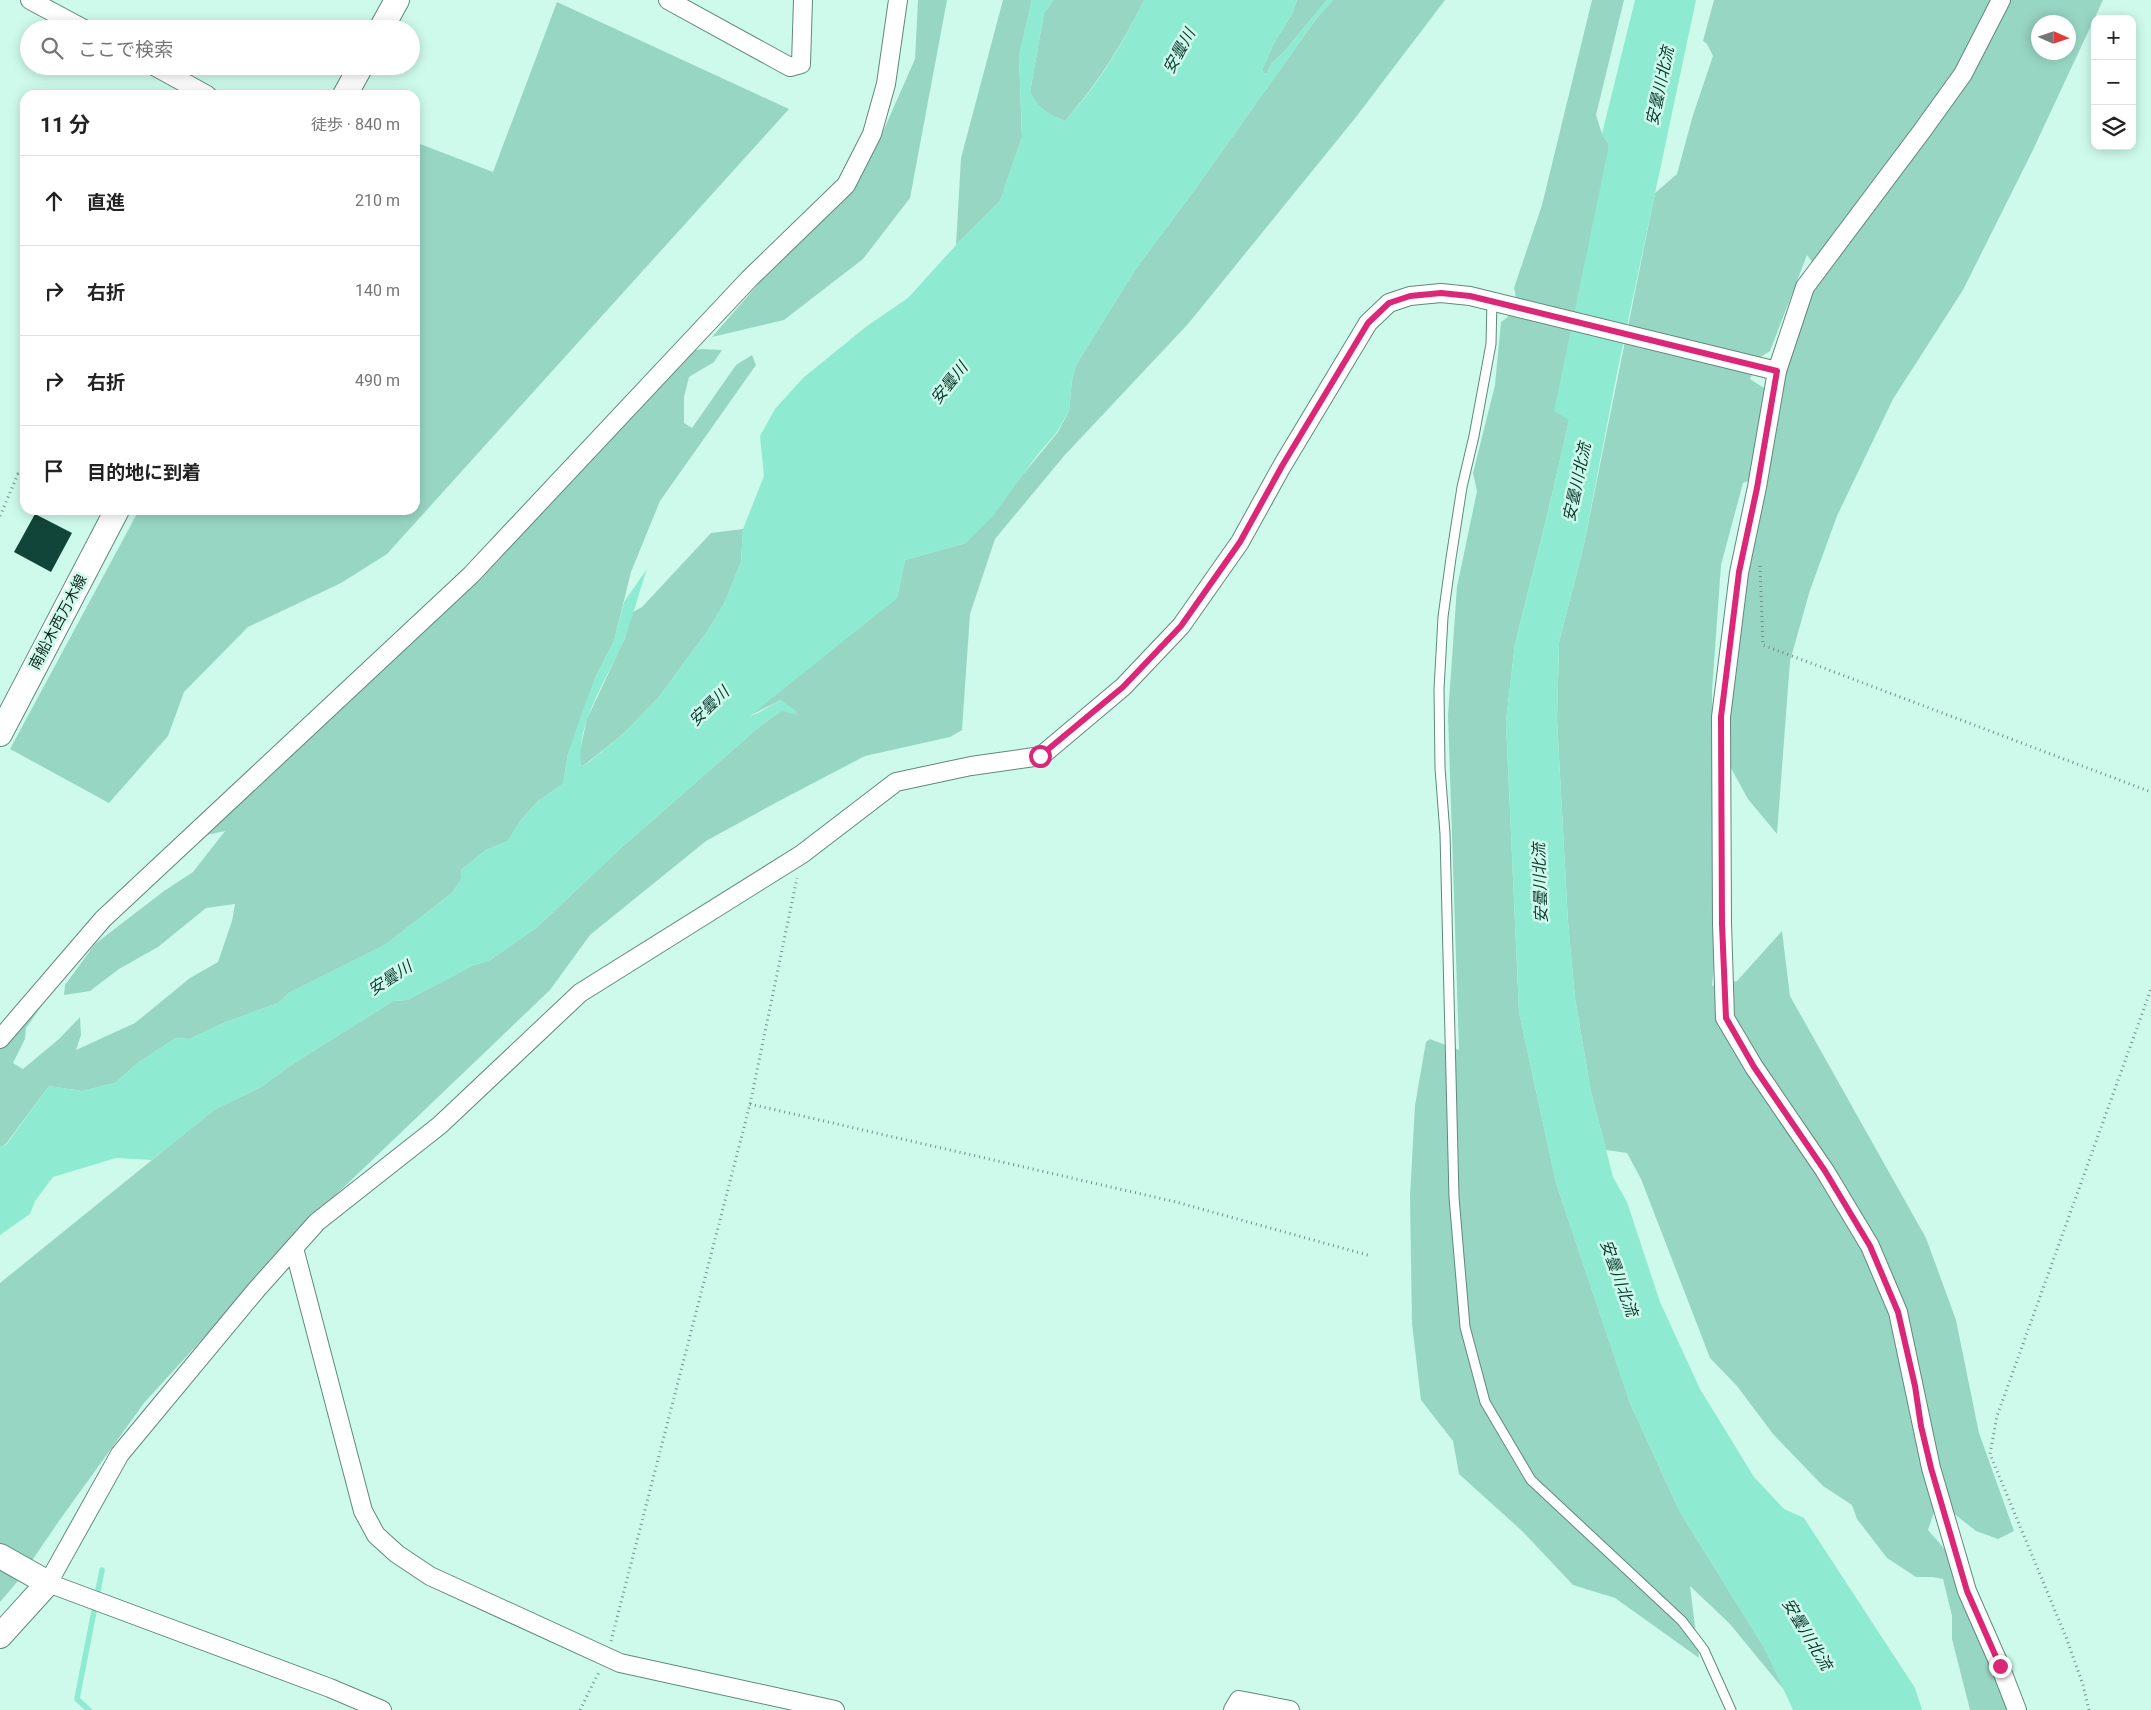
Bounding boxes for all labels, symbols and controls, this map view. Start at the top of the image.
north arrow [2031,15,2076,60]
map controls [2091,15,2136,150]
button: + [2091,15,2136,60]
search box [20,20,420,75]
water label: 安曇川 [1159,24,1200,77]
icon: search [38,34,66,62]
text: ここで検索 [78,38,173,61]
water label: 安曇川北流 [1642,42,1678,127]
button: − [2091,60,2136,105]
button: layers [2091,105,2136,150]
text: 11 分 [40,113,90,137]
text: 徒歩 · 840 m [311,115,400,134]
icon: ahead [40,187,68,215]
text: 直進 [87,191,125,214]
text: 210 m [355,191,400,210]
icon: right [40,277,68,305]
text: 右折 [87,281,125,304]
text: 140 m [355,281,400,300]
water label: 安曇川 [927,357,973,408]
icon: right [40,367,68,395]
text: 右折 [87,371,125,394]
text: 490 m [355,371,400,390]
water label: 安曇川北流 [1559,438,1595,523]
icon: arrive [40,457,68,485]
text: 目的地に到着 [87,461,201,484]
street label: 南船木西万木線 [25,571,91,673]
water label: 安曇川 [685,681,734,730]
route start [1029,745,1052,768]
water label: 安曇川北流 [1529,840,1551,923]
water label: 安曇川 [365,956,417,999]
water label: 安曇川北流 [1596,1237,1643,1322]
water label: 安曇川北流 [1778,1595,1837,1676]
route end [1989,1655,2012,1678]

